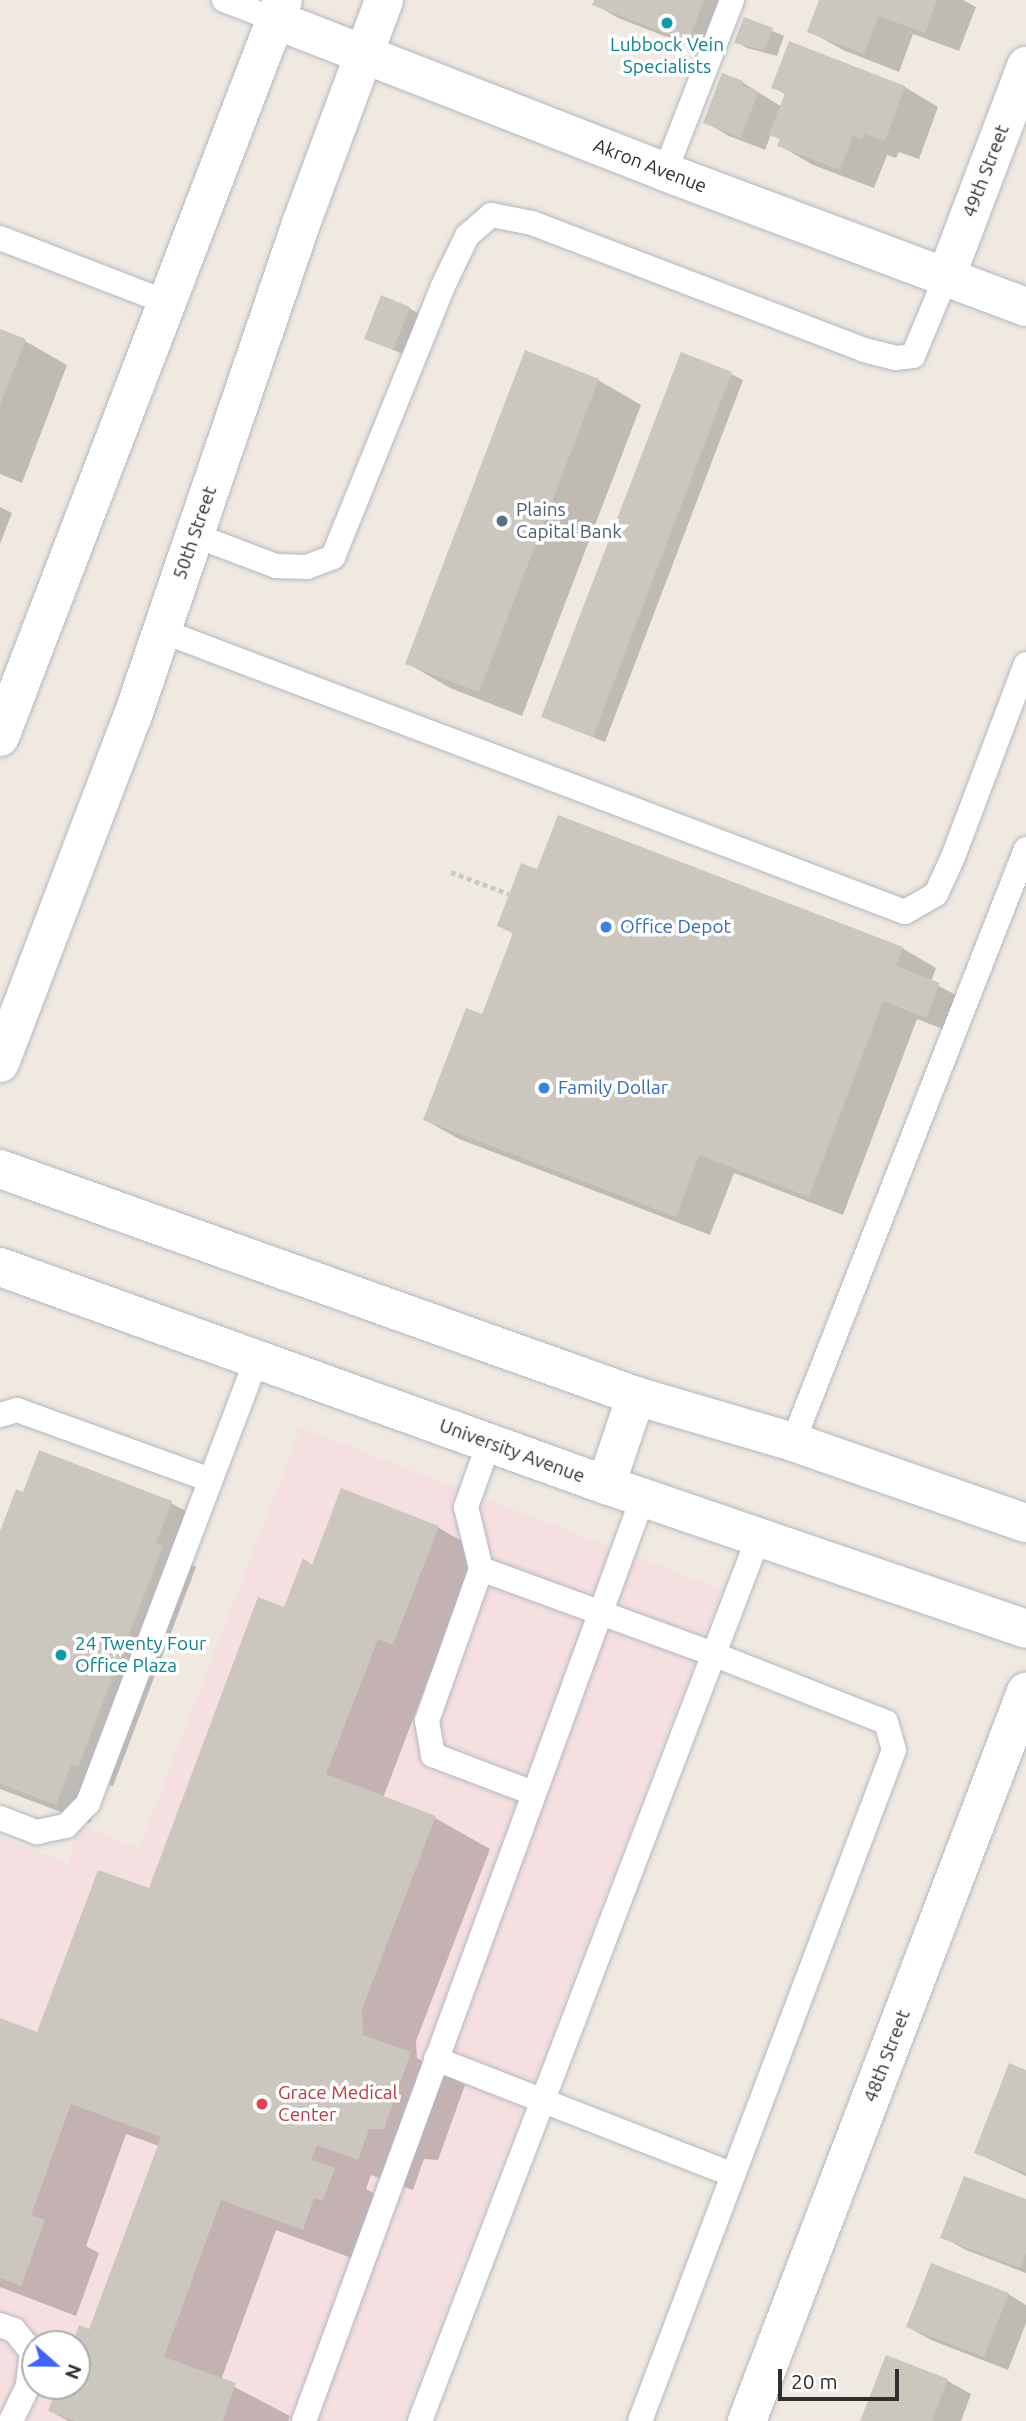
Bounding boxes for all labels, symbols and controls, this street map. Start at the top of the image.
marker: Lubbock Vein Specialists [659,15,675,31]
place label: Lubbock Vein Specialists [610,34,724,78]
street label: 49th Street [958,122,1014,220]
street label: Akron Avenue [590,134,710,198]
street label: 50th Street [168,483,222,583]
place label: Plains Capital Bank [516,499,622,543]
marker: Plains Capital Bank [494,513,510,529]
place label: Office Depot [620,916,731,938]
marker: Office Depot [598,919,614,935]
place label: Family Dollar [558,1077,668,1099]
marker: Family Dollar [536,1080,552,1096]
street label: University Avenue [436,1414,588,1488]
place label: 24 Twenty Four Office Plaza [75,1633,206,1677]
marker: 24 Twenty Four Office Plaza [53,1647,69,1663]
street label: 48th Street [859,2007,915,2105]
place label: Grace Medical Center [278,2082,397,2126]
marker: Grace Medical Center [252,2094,272,2114]
north arrow [21,2330,91,2400]
scale bar [781,2354,902,2398]
text: N [61,2361,87,2382]
text: 20 m [791,2369,838,2393]

